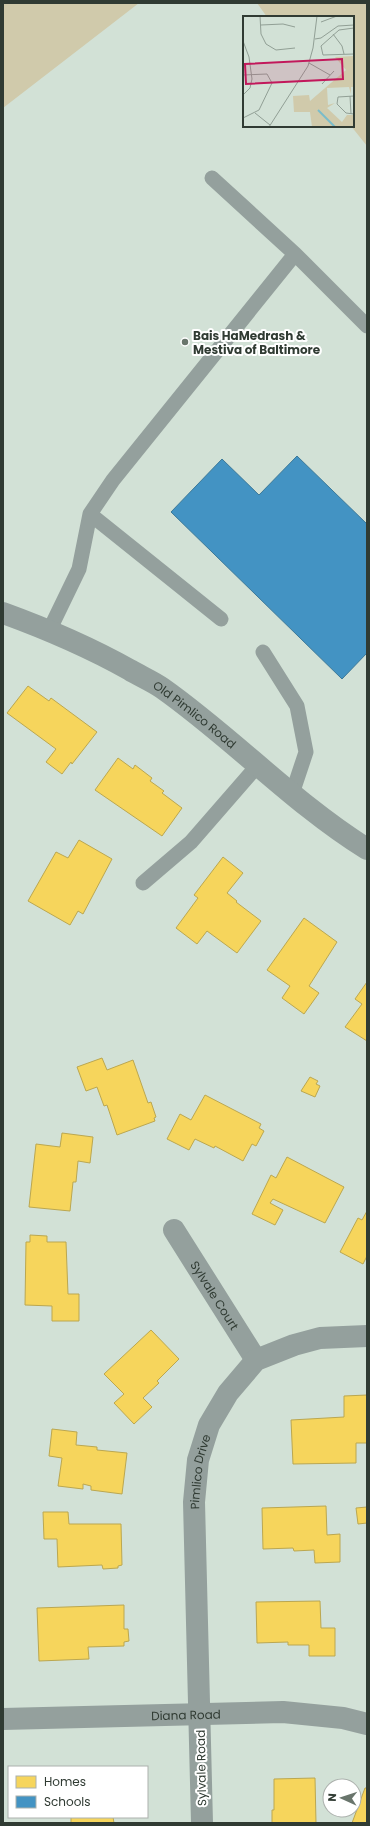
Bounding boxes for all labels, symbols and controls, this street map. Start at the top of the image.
inset map [243,16,354,127]
place label: Bais HaMedrash & Mestiva of Baltimore [193,327,321,358]
marker: Bais HaMedrash & Mestiva of Baltimore [180,337,190,347]
street label: Old Pimlico Road [150,676,240,752]
street label: Sylvale Court [187,1257,243,1333]
street label: Pimlico Drive [186,1432,214,1510]
street label: Diana Road [151,1705,221,1724]
street label: Sylvale Road [192,1730,210,1806]
legend [8,1766,148,1818]
text: Homes [44,1773,86,1790]
north arrow [322,1778,362,1818]
text: Schools [44,1793,91,1810]
text: N [324,1793,340,1802]

